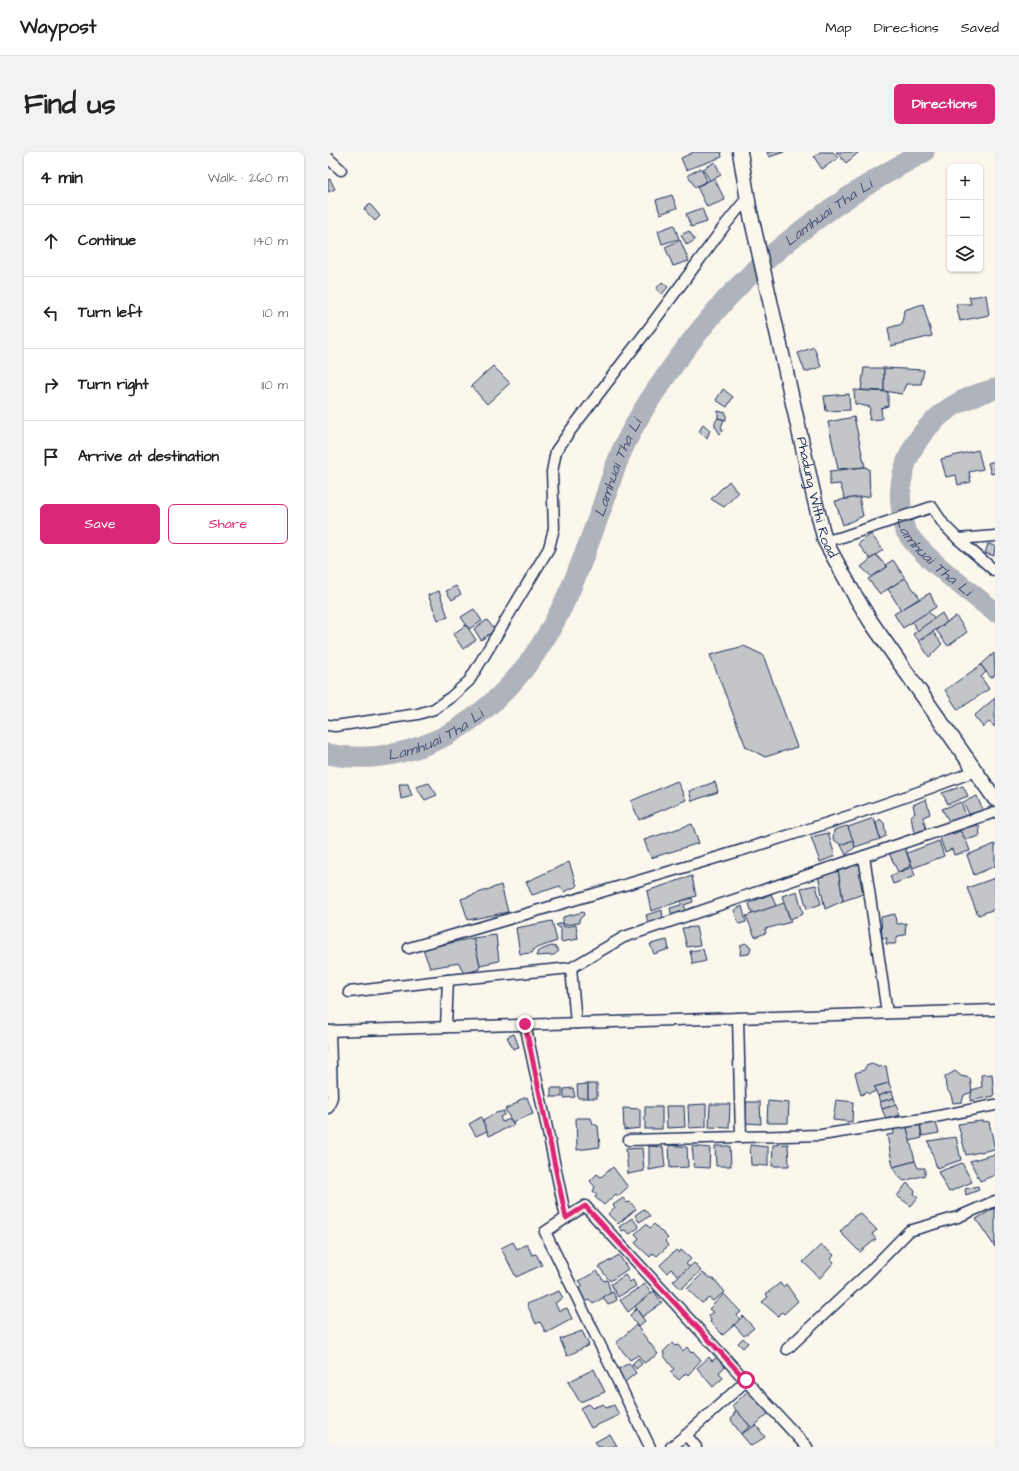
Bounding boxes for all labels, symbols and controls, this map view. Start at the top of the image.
text: Waypost [20,14,96,41]
text: Map [825,18,852,38]
text: Directions [874,18,939,38]
text: Saved [961,18,999,38]
button: Directions [894,84,995,124]
text: Find us [24,85,115,124]
map controls [947,164,983,272]
button: + [947,164,983,200]
text: 4 min [40,166,83,190]
text: Walk · 260 m [208,169,288,187]
water label: Lamhuai Tha Li [779,173,878,251]
button: − [947,200,983,236]
icon: ahead [40,230,62,252]
text: Continue [78,230,136,251]
text: 140 m [254,232,288,250]
button: layers [947,236,983,272]
icon: left [40,302,62,324]
text: Turn left [78,302,142,323]
text: 10 m [263,304,288,322]
icon: right [40,374,62,396]
text: Turn right [78,374,149,395]
text: 110 m [261,376,288,394]
water label: Lamhuai Tha Li [589,413,648,520]
street label: Phadung Withi Road [791,435,843,562]
icon: arrive [40,446,62,468]
text: Arrive at destination [78,446,219,467]
button: Save [40,504,160,544]
button: Share [168,504,288,544]
water label: Lamhuai Tha Li [892,515,978,602]
water label: Lamhuai Tha Li [386,703,489,765]
route end [516,1015,534,1033]
route start [737,1371,755,1389]

